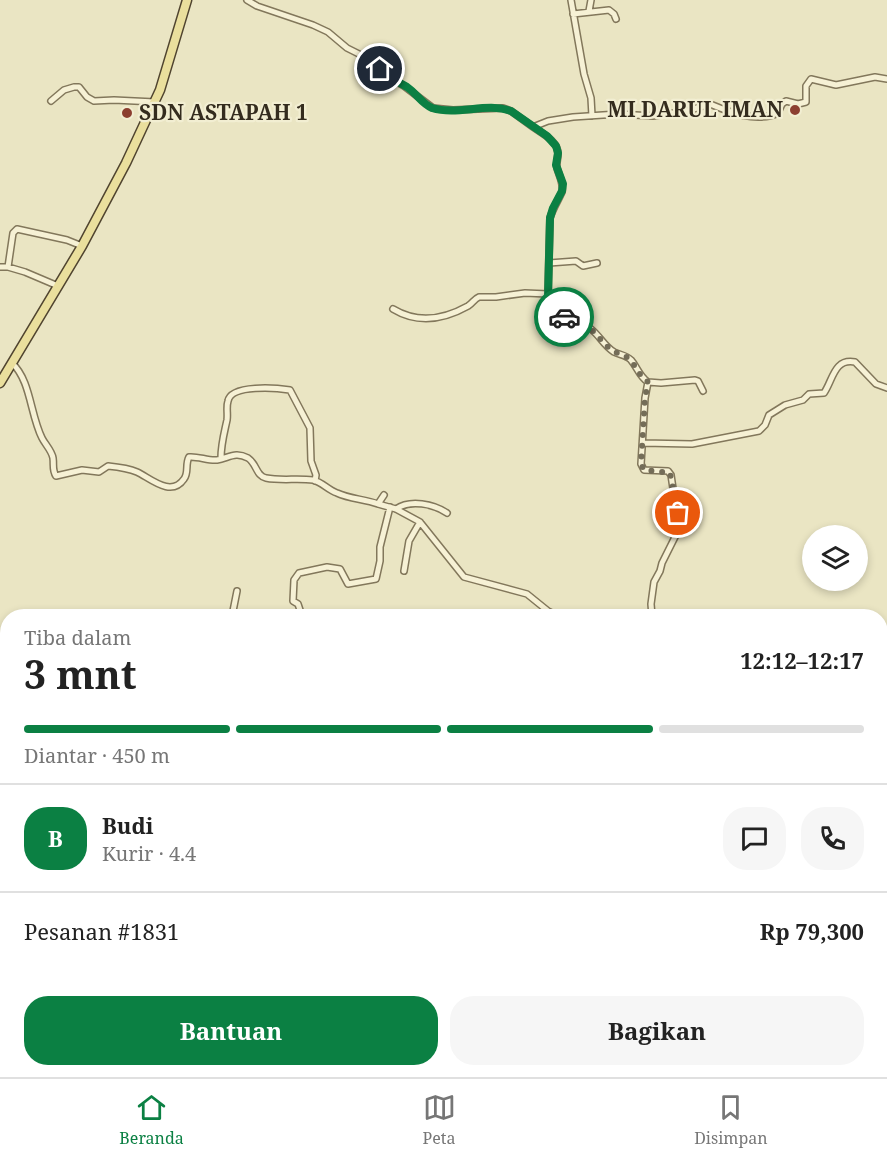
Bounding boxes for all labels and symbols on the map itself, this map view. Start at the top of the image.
pin [354,43,405,94]
place label: MI DARUL IMAN [607,95,783,123]
place label: SDN ASTAPAH 1 [139,98,308,126]
marker: MI DARUL IMAN [788,103,802,117]
marker: SDN ASTAPAH 1 [120,106,134,120]
courier [534,287,594,347]
pin [652,487,703,538]

